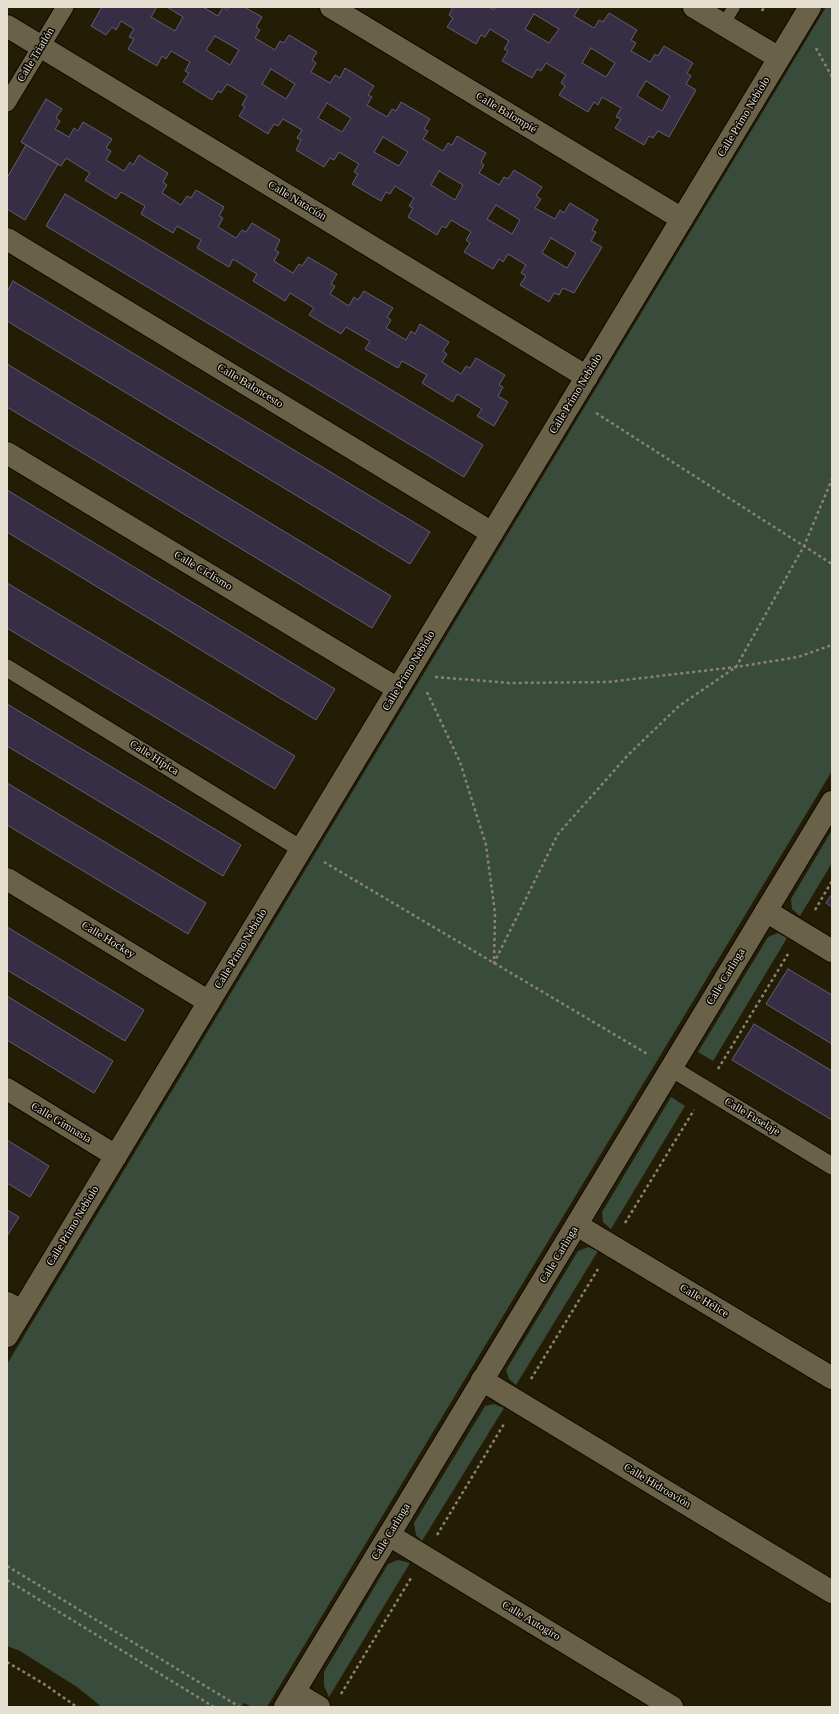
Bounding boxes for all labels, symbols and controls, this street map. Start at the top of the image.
street label: Calle Triatlón [15,25,57,85]
street label: Calle Primo Nebiolo [715,75,773,159]
street label: Calle Balompié [473,90,539,136]
street label: Calle Natación [265,178,329,224]
street label: Calle Primo Nebiolo [547,352,605,436]
street label: Calle Baloncesto [215,361,285,411]
street label: Calle Ciclismo [171,548,235,594]
street label: Calle Primo Nebiolo [380,629,438,713]
street label: Calle Hípica [127,738,181,778]
street label: Calle Primo Nebiolo [212,907,270,991]
street label: Calle Hockey [79,919,137,961]
street label: Calle Carlinga [704,946,748,1008]
street label: Calle Fuselaje [722,1095,782,1139]
street label: Calle Gimnasia [28,1100,94,1146]
street label: Calle Primo Nebiolo [44,1184,102,1268]
street label: Calle Carlinga [537,1224,581,1286]
street label: Calle Hélice [677,1281,731,1321]
street label: Calle Hidroavión [621,1461,693,1511]
street label: Calle Carlinga [369,1501,413,1563]
street label: Calle Autogiro [499,1598,563,1644]

